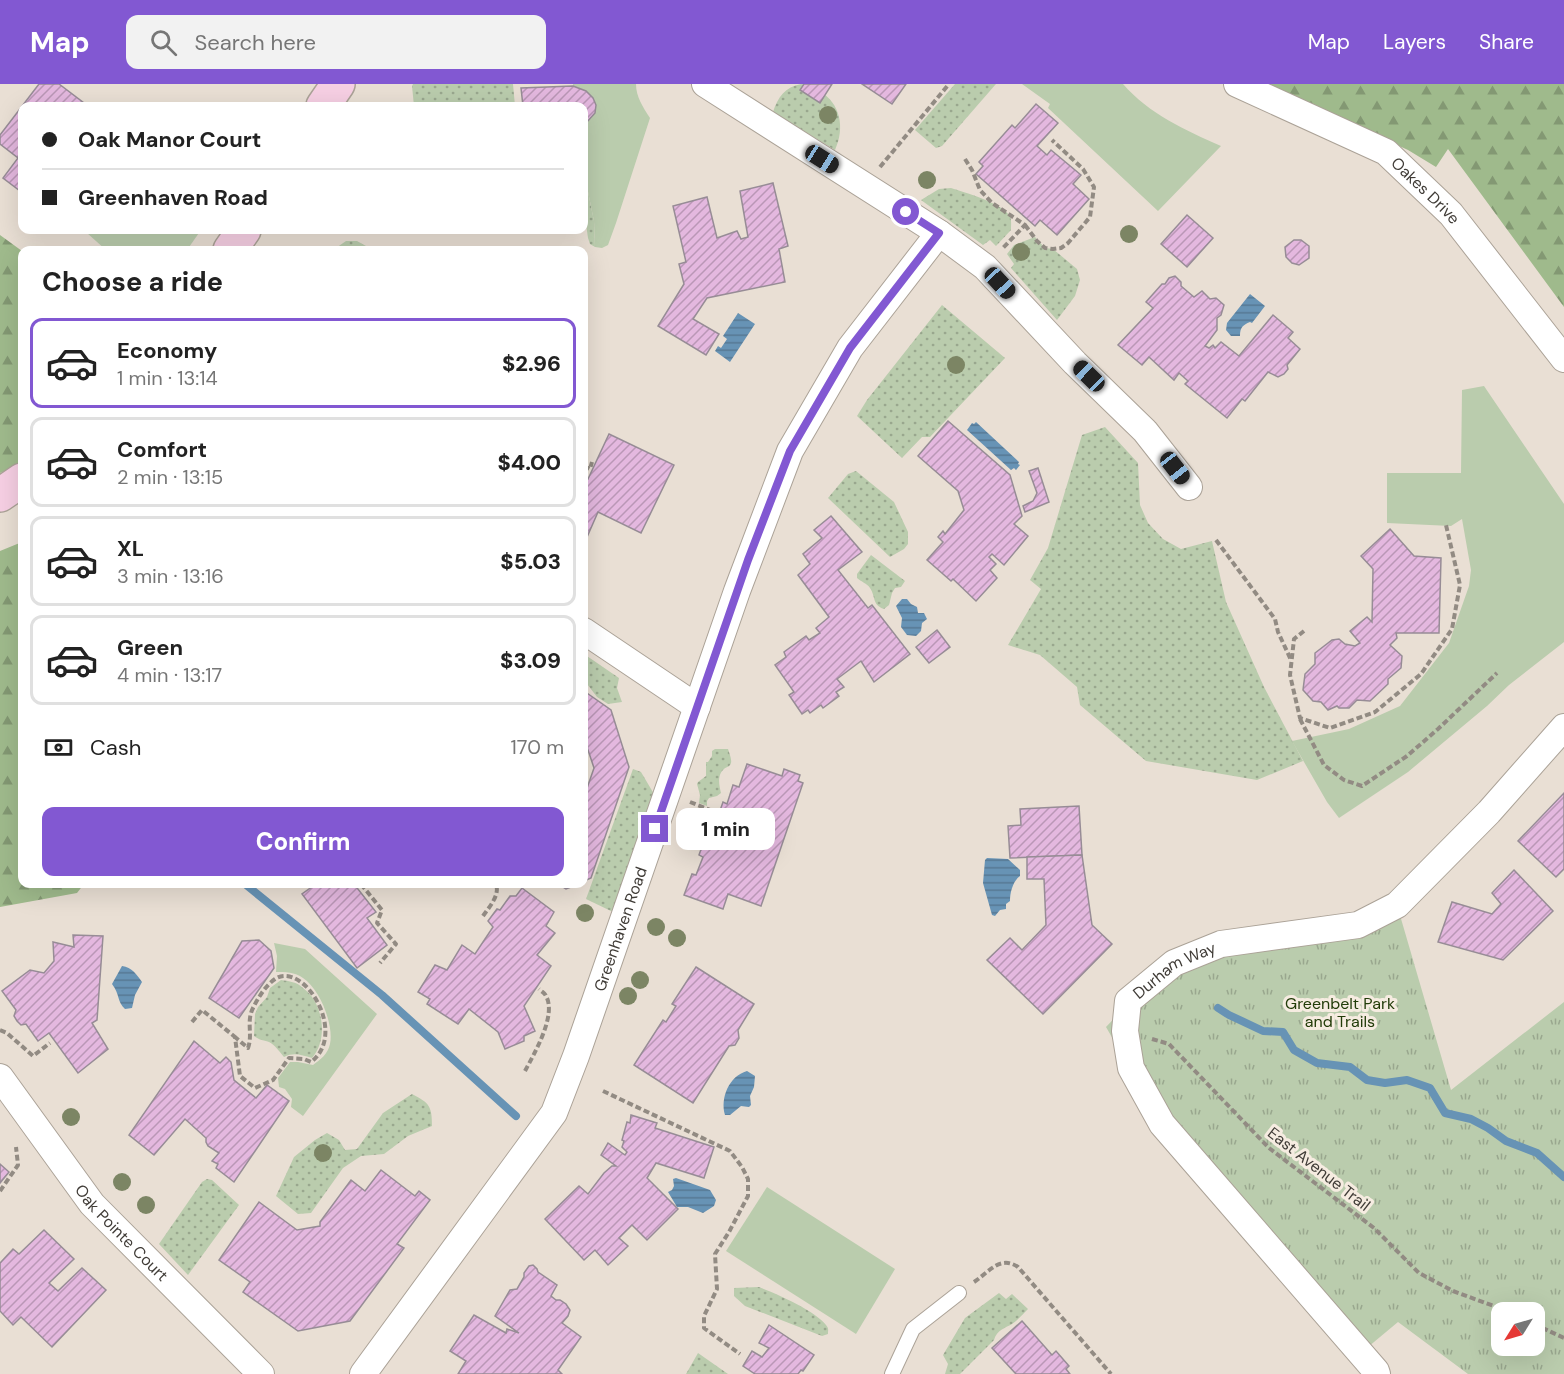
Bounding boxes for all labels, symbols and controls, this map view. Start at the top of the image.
search box [126,15,546,69]
text: Map [30,24,90,61]
icon: search [147,26,180,59]
text: Search here [195,28,316,57]
text: Map [1308,28,1350,56]
text: Layers [1383,28,1446,56]
text: Share [1479,28,1534,56]
text: Oak Manor Court [78,125,261,154]
car [802,142,842,176]
street label: Oakes Drive [1387,152,1465,228]
text: Greenhaven Road [78,183,268,212]
route start [892,198,919,225]
text: Choose a ride [42,264,223,299]
car [981,264,1019,302]
icon: car [45,336,99,390]
text: Economy [117,336,217,365]
text: $2.96 [502,349,561,378]
car [1070,357,1108,395]
text: 1 min · 13:14 [117,365,218,391]
icon: car [45,435,99,489]
text: Comfort [117,435,207,464]
text: $4.00 [497,448,561,477]
car [1157,448,1193,488]
text: 2 min · 13:15 [117,464,223,490]
icon: car [45,534,99,588]
text: XL [117,534,144,563]
text: $5.03 [500,547,561,576]
text: 3 min · 13:16 [117,563,224,589]
icon: car [45,633,99,687]
text: Green [117,633,183,662]
text: $3.09 [500,646,561,675]
text: 4 min · 13:17 [117,662,222,688]
icon: cash [42,731,75,764]
text: Cash [90,733,141,762]
text: 170 m [511,734,564,760]
button: Confirm [42,807,564,876]
callout: 1 min [676,808,775,850]
route end [641,815,668,842]
text: 1 min [701,816,750,842]
street label: Greenhaven Road [589,864,651,994]
street label: Durham Way [1128,937,1219,1003]
park label: Greenbelt Park and Trails [1285,993,1395,1032]
street label: East Avenue Trail [1263,1122,1375,1216]
street label: Oak Pointe Court [71,1180,173,1285]
north arrow [1491,1302,1545,1356]
map controls [1491,1302,1545,1356]

